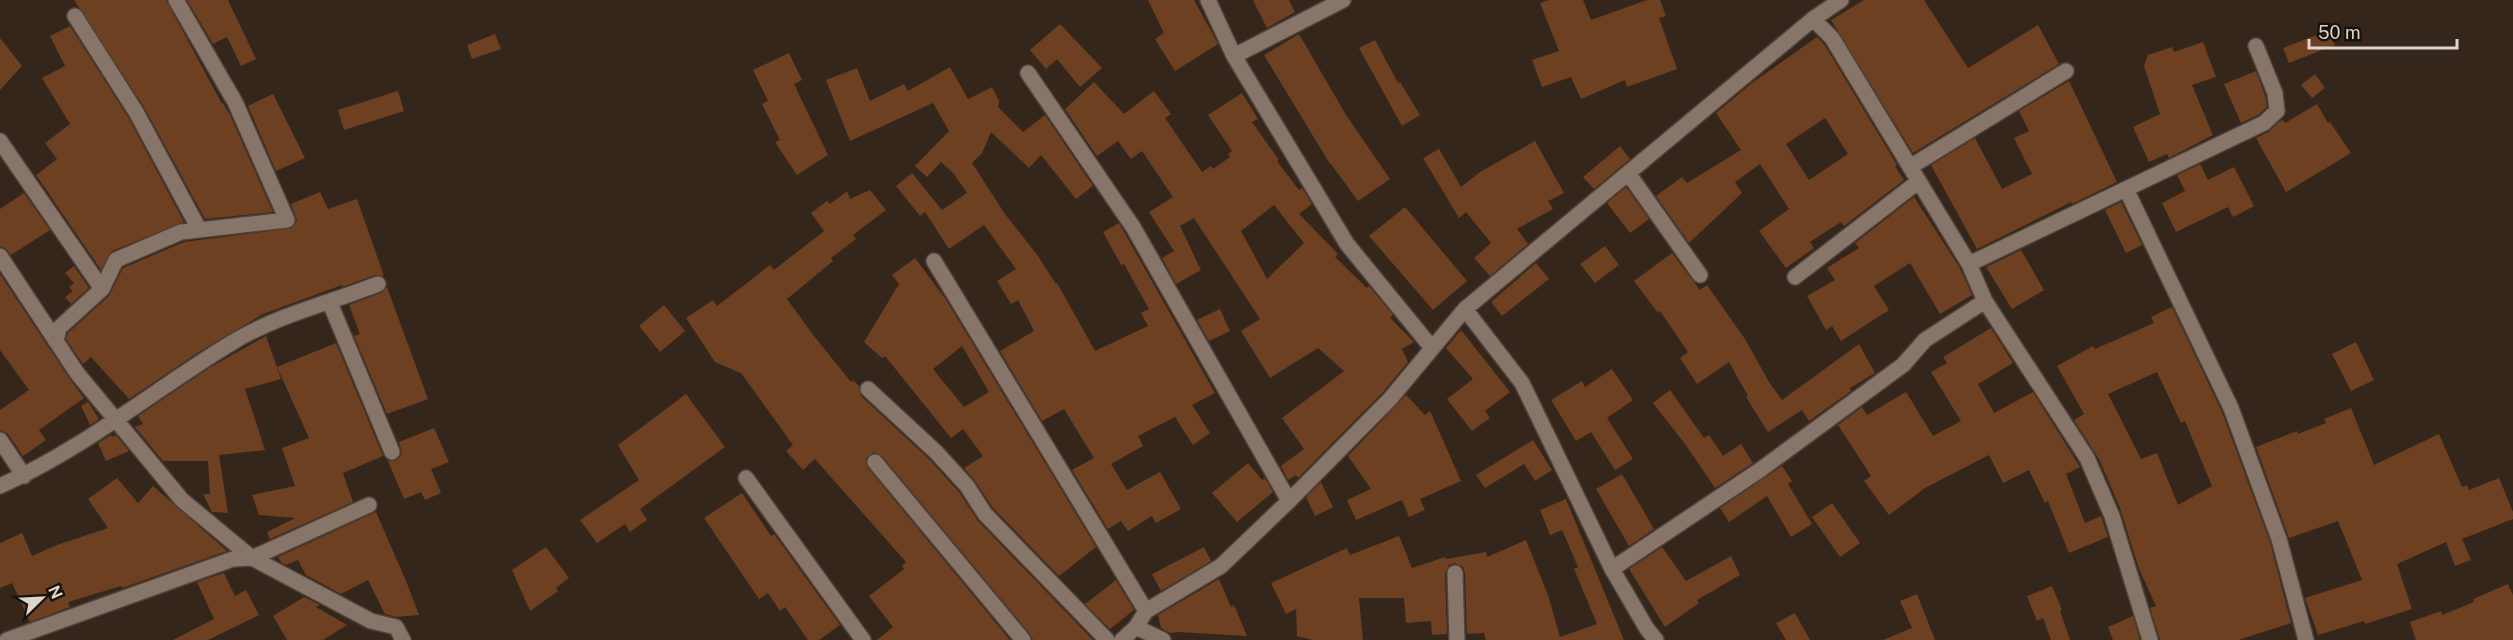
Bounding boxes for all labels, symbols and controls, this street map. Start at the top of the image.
scale bar [2309,12,2458,50]
text: 50 m [2318,22,2361,43]
north arrow [12,568,72,628]
text: N [44,583,66,602]

